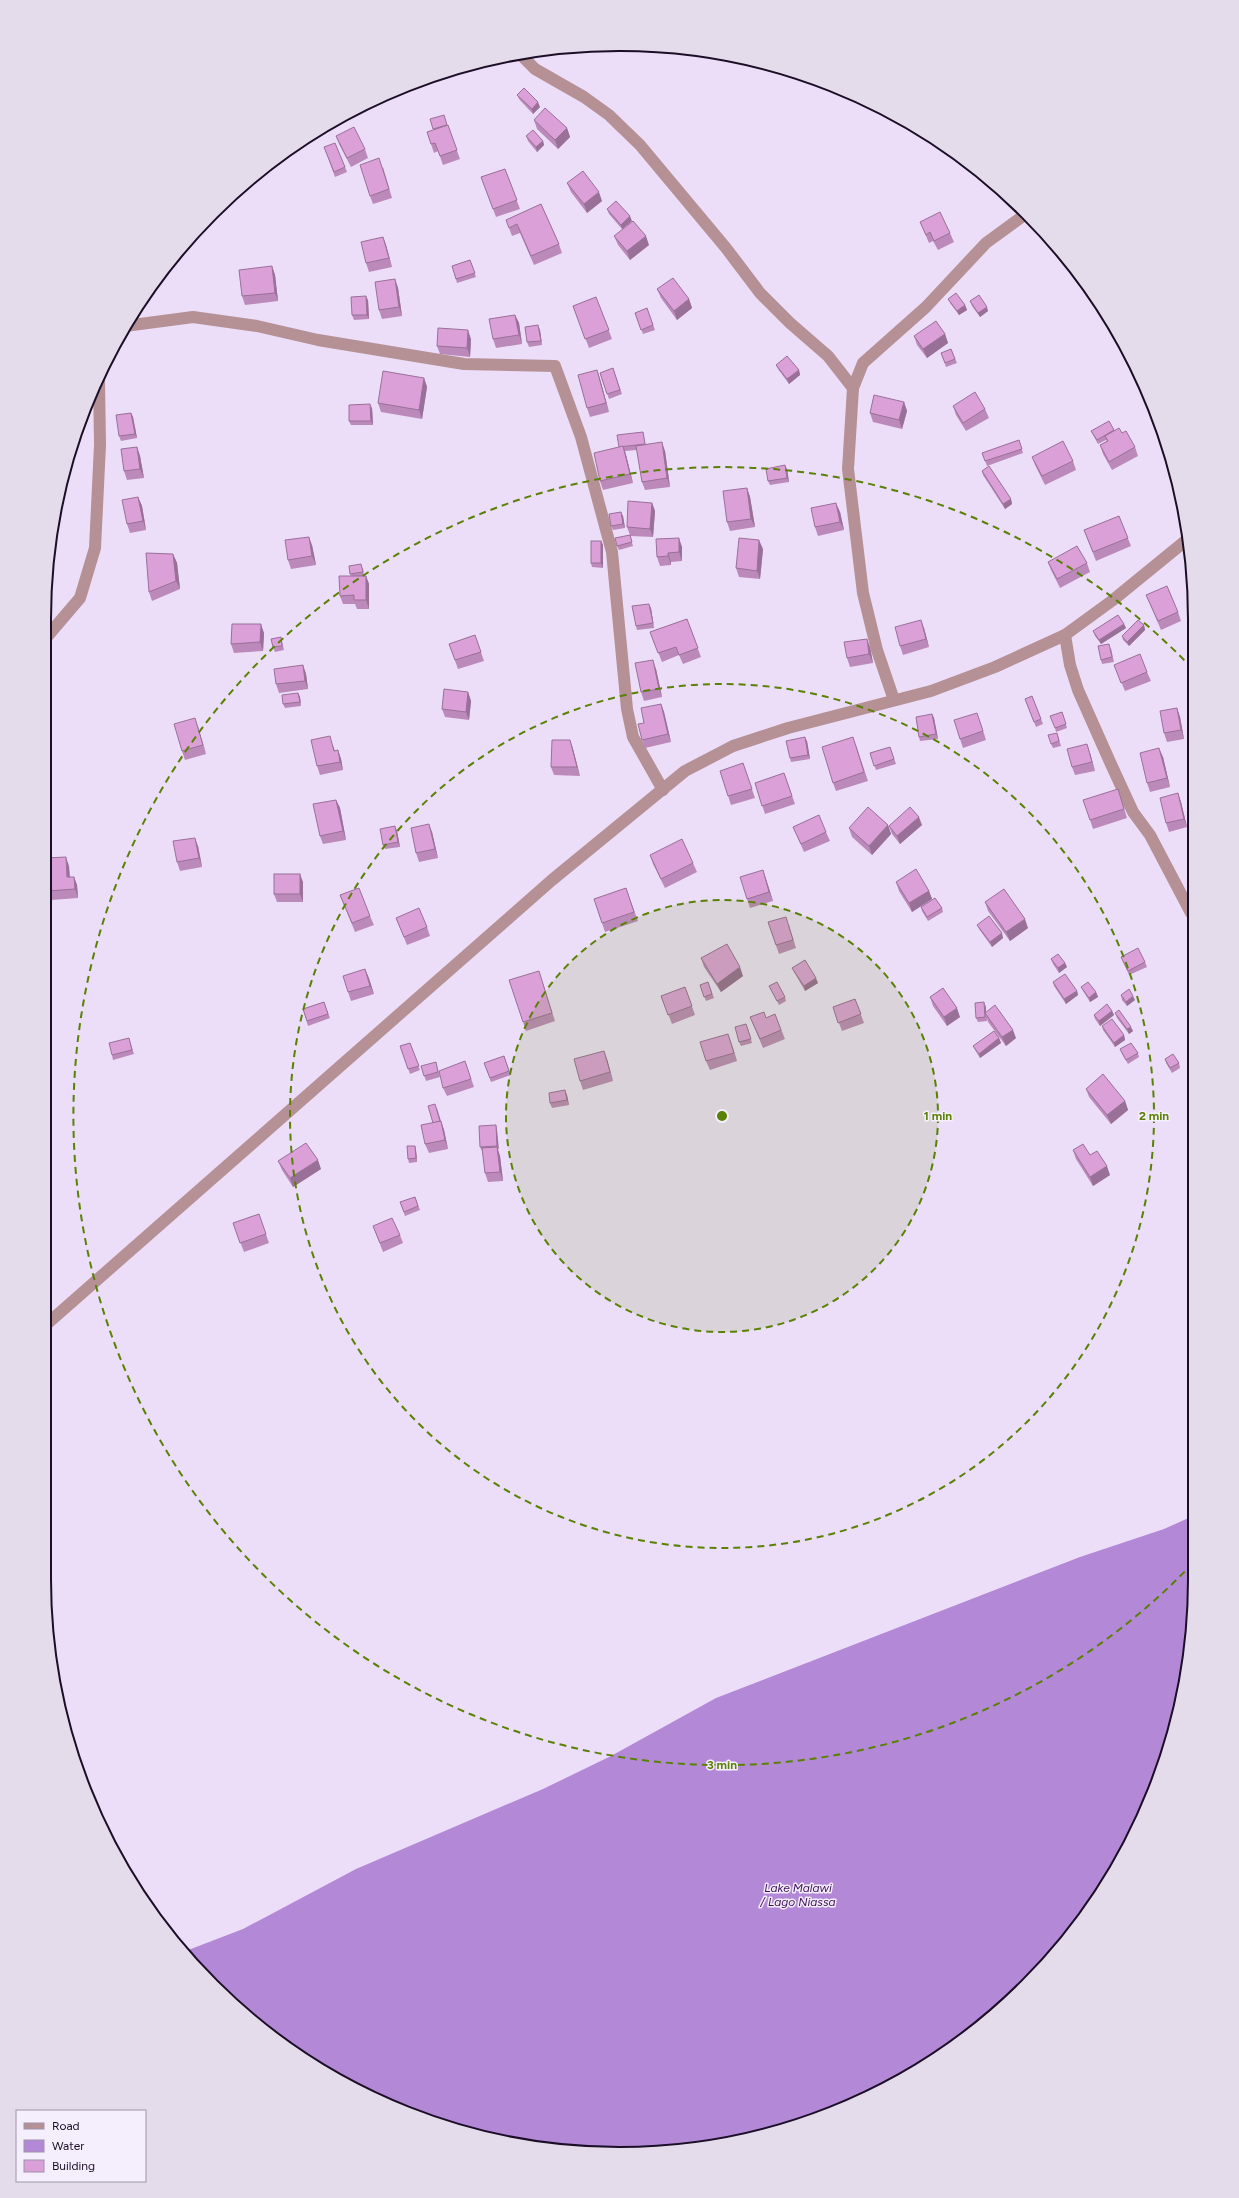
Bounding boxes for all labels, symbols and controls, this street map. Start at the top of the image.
centre of rings [715,1109,729,1123]
text: 1 min [924,1109,952,1123]
text: 2 min [1139,1109,1169,1123]
text: 3 min [707,1758,737,1772]
water label: Lake Malawi / Lago Niassa [759,1881,836,1909]
legend [16,2110,146,2182]
text: Road [52,2119,80,2133]
text: Water [52,2139,84,2153]
text: Building [52,2159,95,2173]

